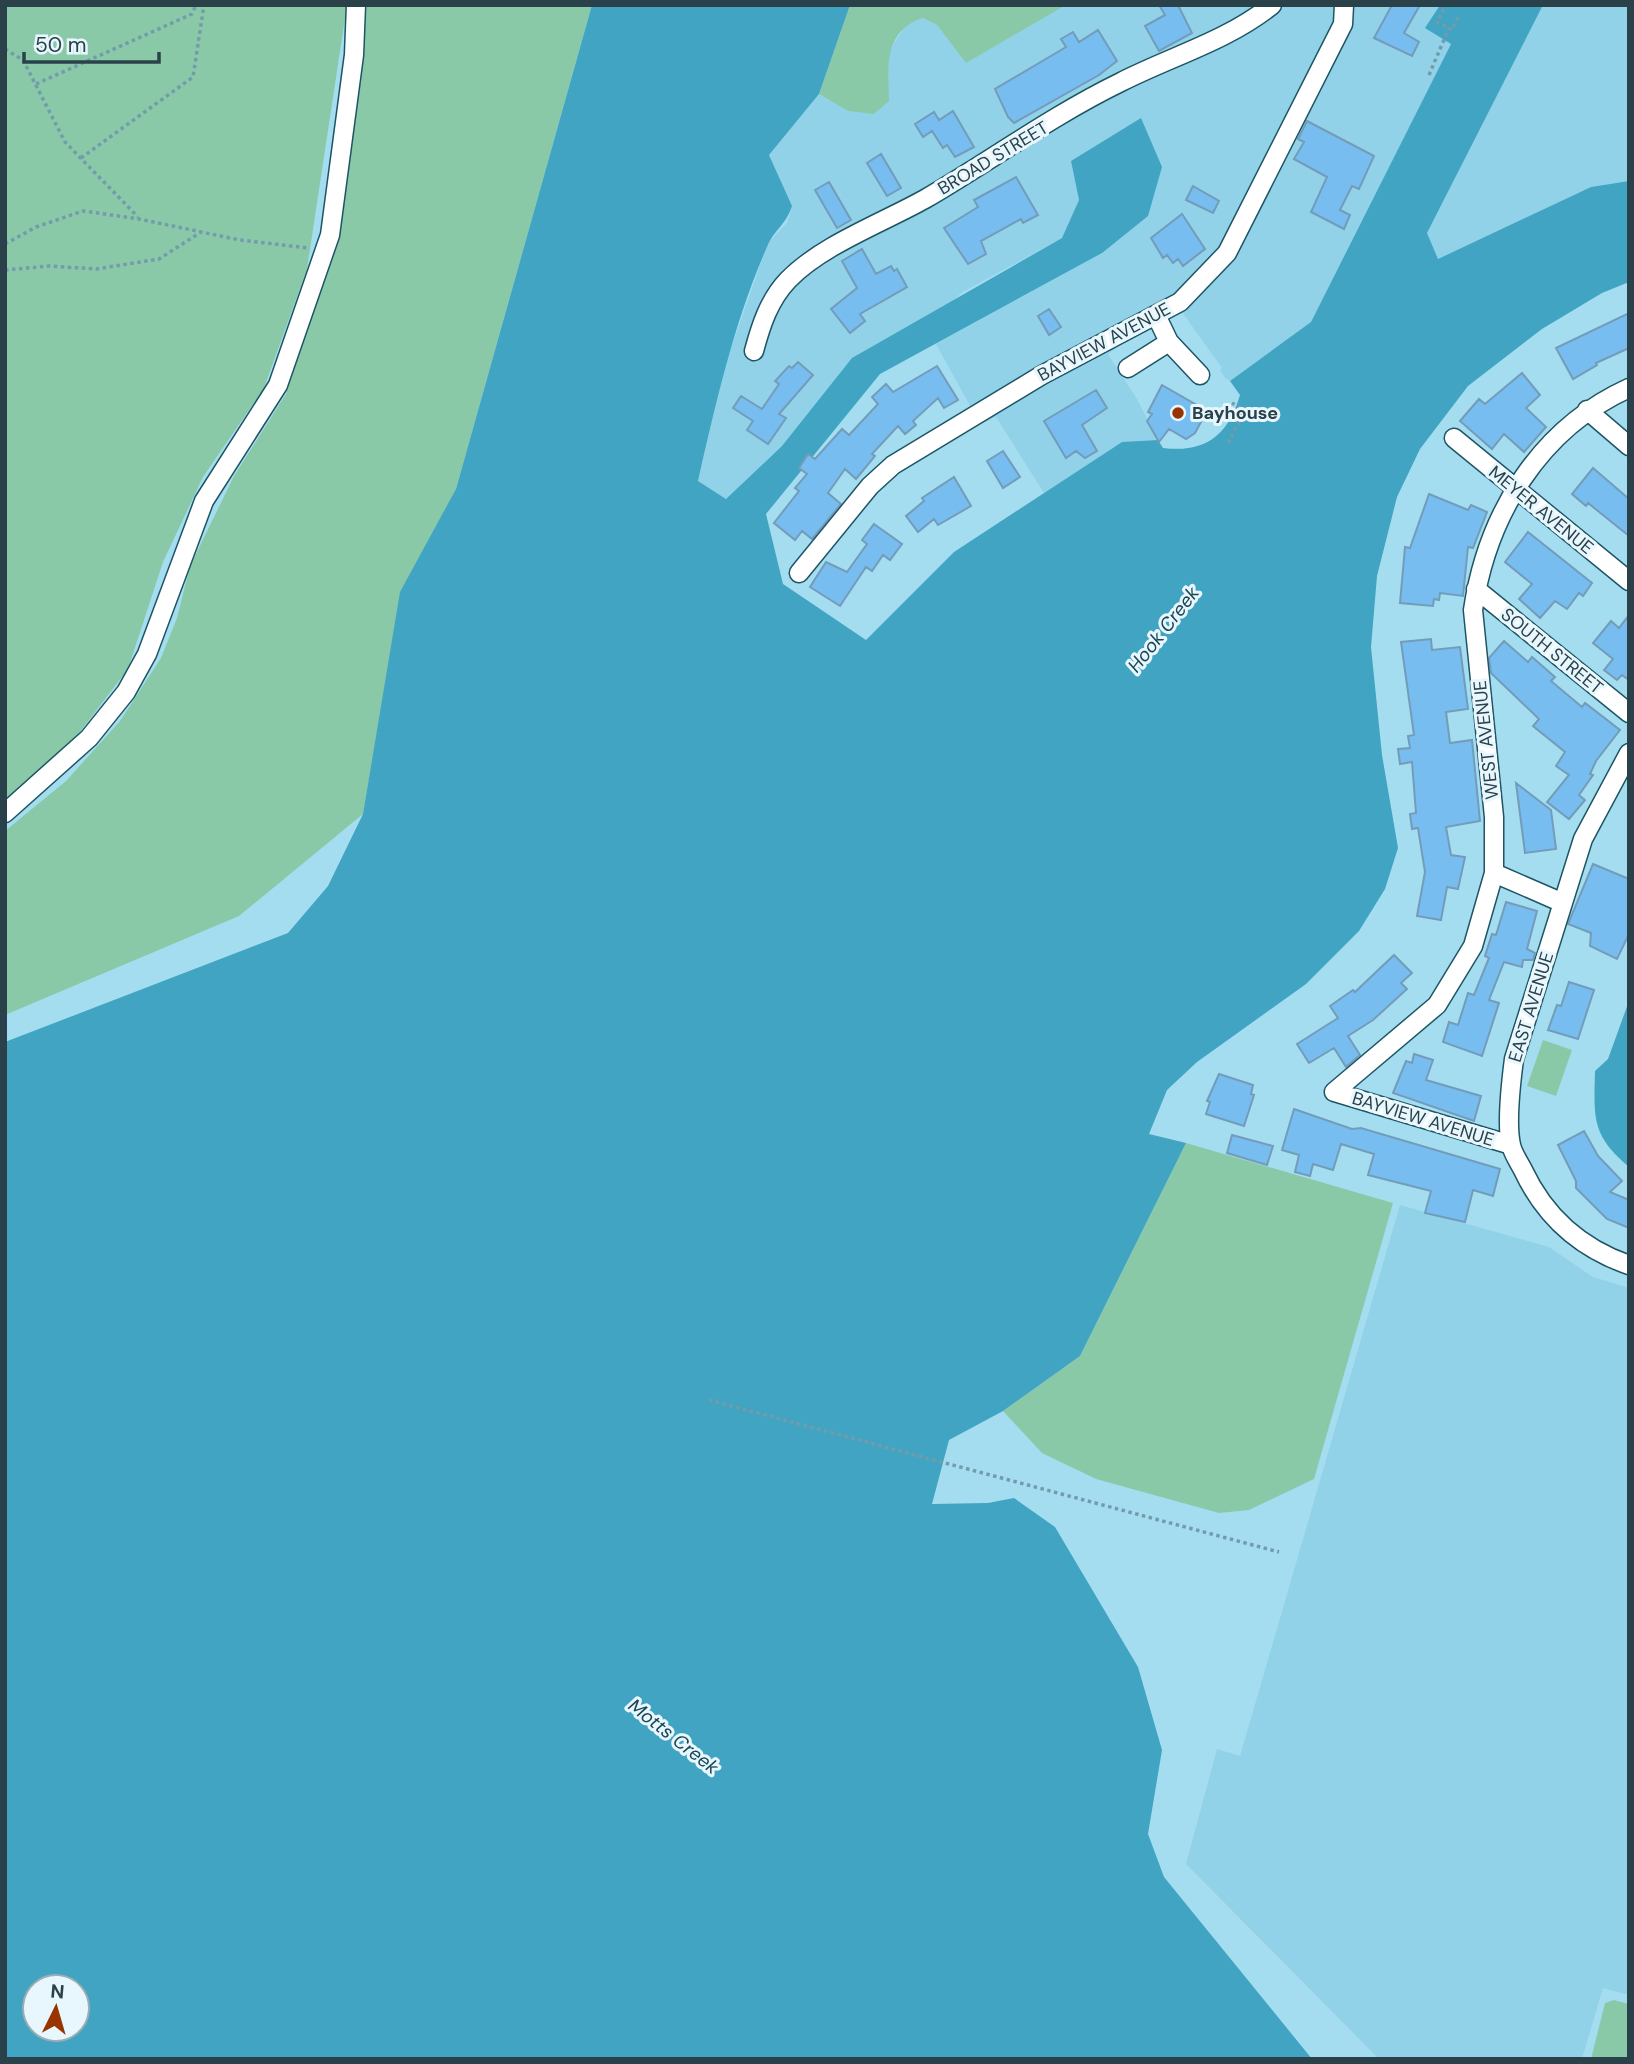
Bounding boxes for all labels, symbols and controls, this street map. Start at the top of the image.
scale bar [24,21,159,65]
text: 50 m [35,31,86,59]
street label: BROAD STREET [933,116,1053,200]
street label: BAYVIEW AVENUE [1033,297,1175,387]
place label: Bayhouse [1192,401,1278,425]
marker: Bayhouse [1170,405,1186,421]
street label: MEYER AVENUE [1484,460,1598,560]
water label: Hook Creek [1122,581,1205,677]
street label: SOUTH STREET [1496,602,1608,700]
street label: WEST AVENUE [1468,679,1504,801]
street label: EAST AVENUE [1503,949,1559,1065]
street label: BAYVIEW AVENUE [1349,1086,1497,1152]
water label: Motts Creek [623,1693,724,1780]
north arrow [21,1973,91,2043]
text: N [49,1979,65,2005]

